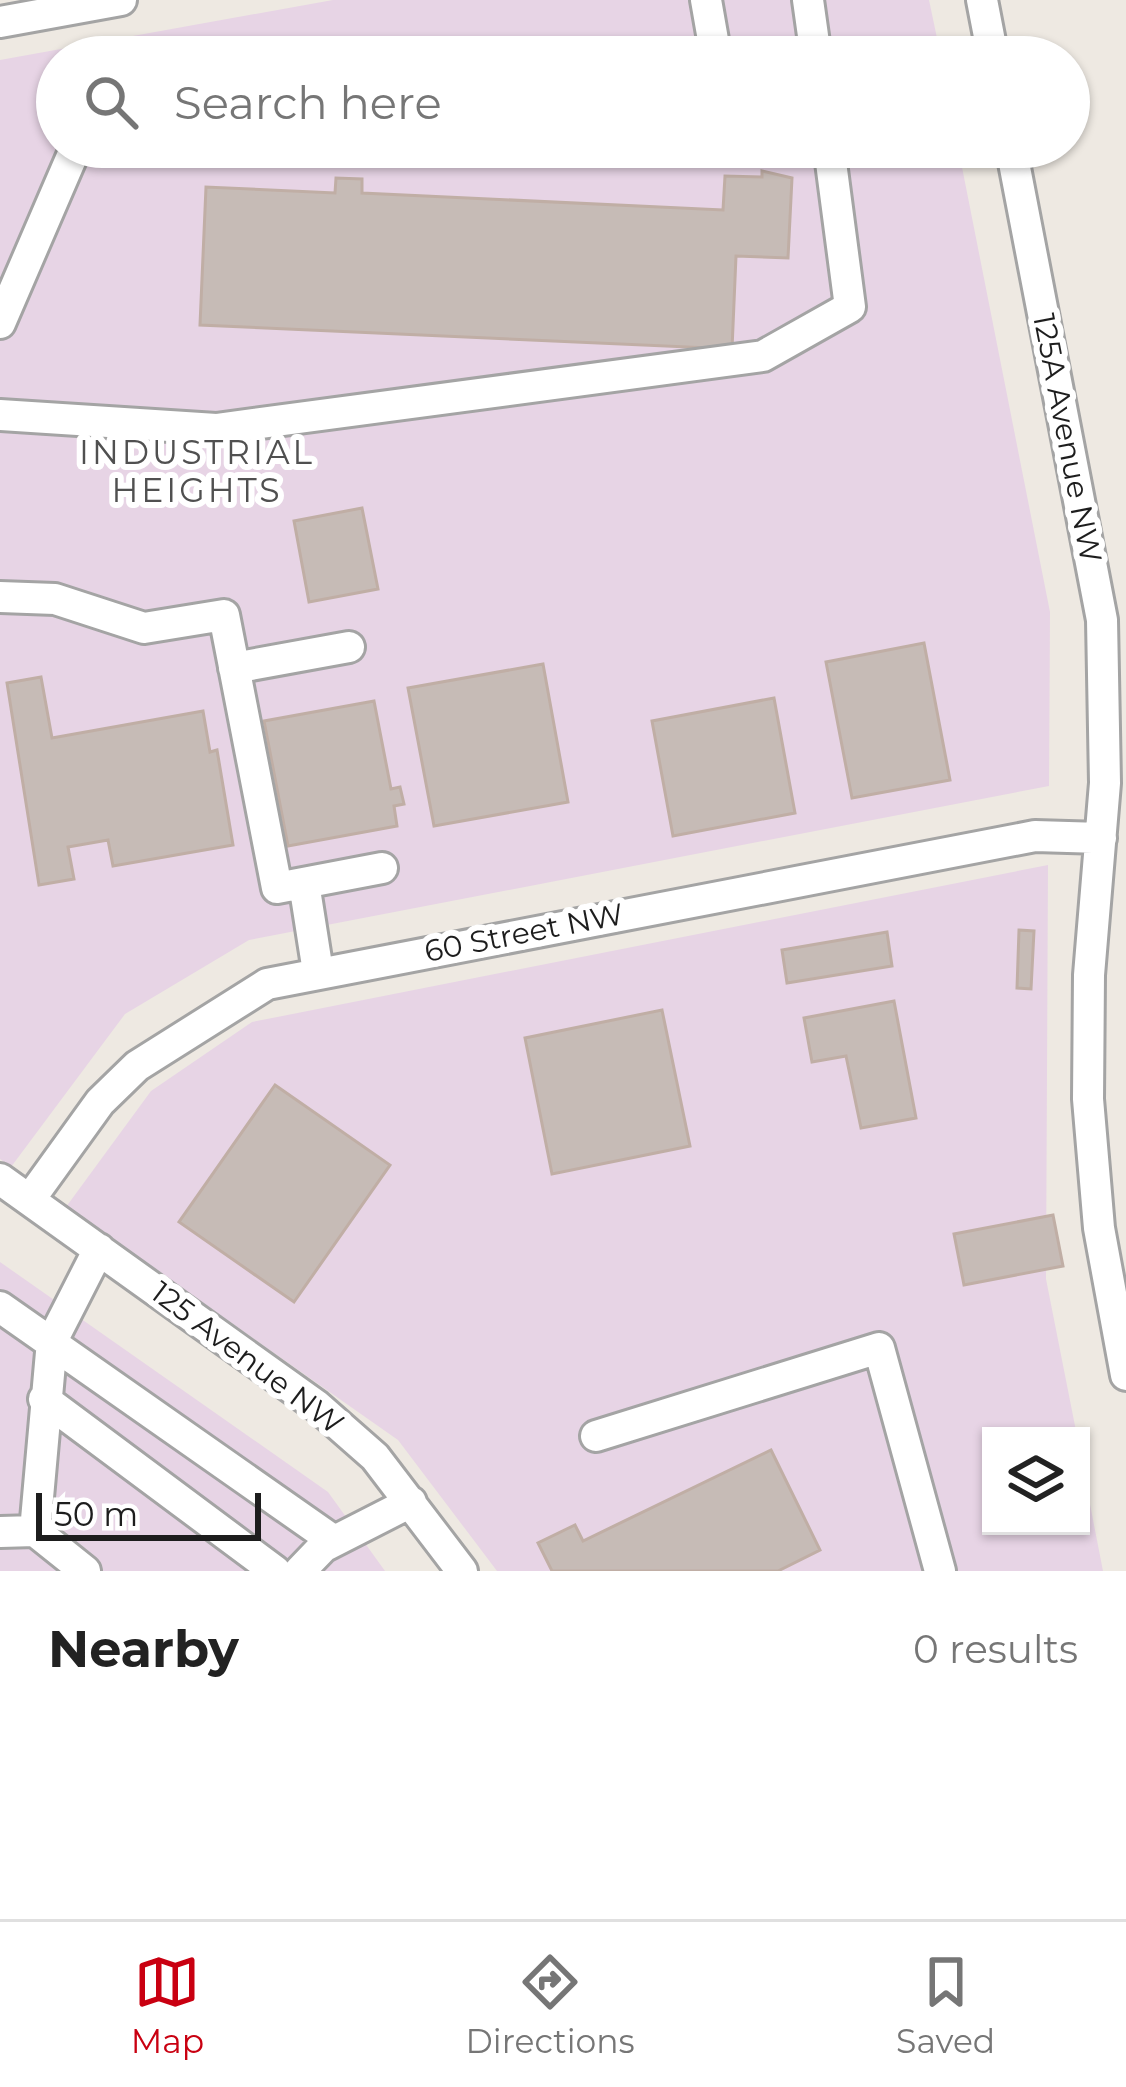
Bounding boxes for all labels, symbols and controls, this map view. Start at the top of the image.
search box [36,36,1090,168]
icon: search [78,69,144,135]
text: Search here [174,75,442,130]
street label: 125A Avenue NW [1025,310,1110,565]
district label: INDUSTRIAL HEIGHTS [79,432,315,510]
street label: 60 Street NW [421,895,626,970]
street label: 125 Avenue NW [144,1273,351,1442]
map controls [982,1427,1090,1535]
button: layers [982,1427,1090,1535]
scale bar [36,1487,261,1540]
text: 50 m [54,1494,138,1534]
text: Nearby [48,1618,239,1680]
text: 0 results [913,1625,1078,1673]
tab: Map [131,1949,204,2061]
tab: Directions [466,1949,635,2061]
tab: Saved [896,1949,995,2061]

